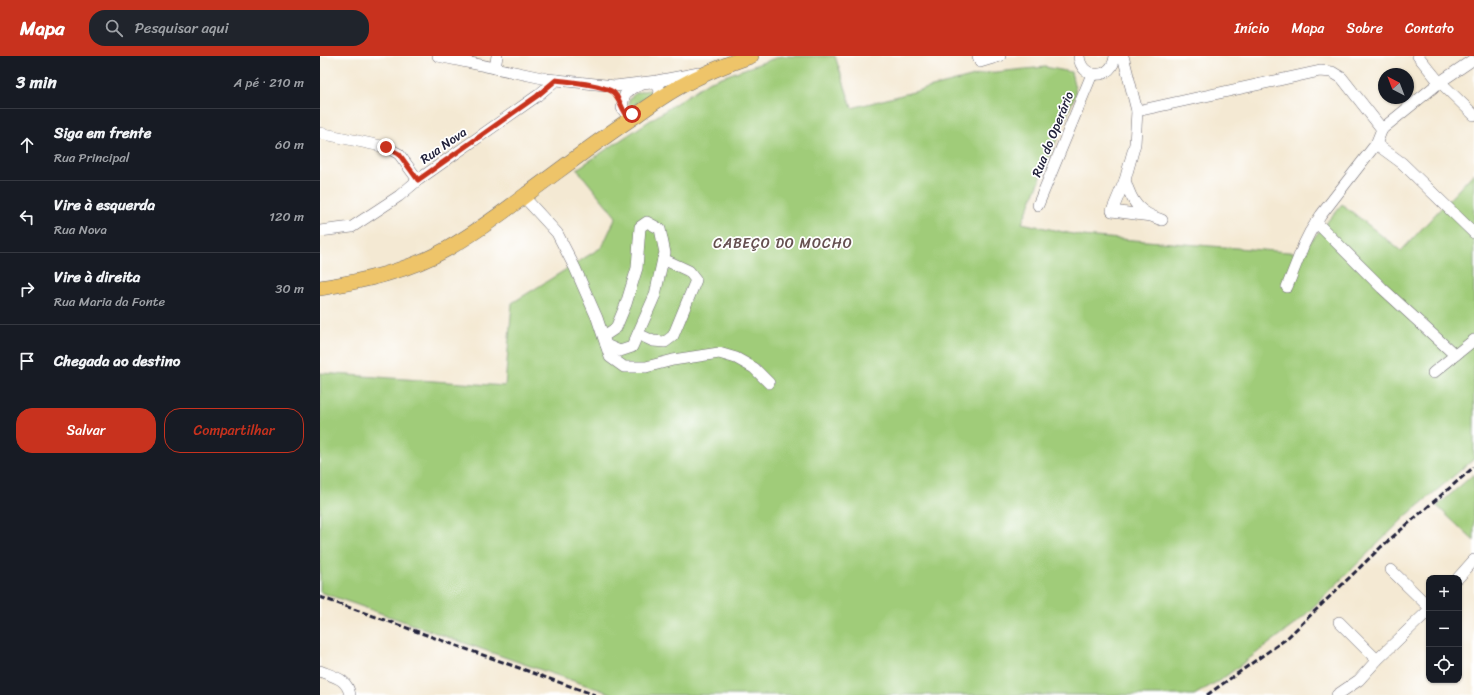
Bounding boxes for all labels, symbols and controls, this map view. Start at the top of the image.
search box [89,10,369,46]
text: Mapa [20,12,65,45]
text: Pesquisar aqui [135,15,229,41]
text: Início [1235,16,1269,41]
text: Mapa [1291,16,1324,41]
text: Sobre [1346,16,1383,41]
text: Contato [1405,16,1454,41]
icon: search [103,17,125,39]
text: 3 min [16,67,57,97]
north arrow [1378,68,1414,104]
text: A pé · 210 m [234,71,304,94]
street label: Rua do Operário [1025,87,1080,181]
route start [623,105,641,123]
text: Siga em frente [54,120,151,146]
street label: Rua Nova [415,121,472,170]
text: 60 m [275,133,304,156]
icon: ahead [16,134,38,156]
route end [377,138,395,156]
text: Rua Principal [54,146,130,169]
text: Vire à esquerda [54,192,155,218]
text: 120 m [269,205,304,228]
icon: left [16,206,38,228]
text: Rua Nova [54,218,107,241]
district label: CABEÇO DO MOCHO [713,231,853,256]
text: Vire à direita [54,264,140,290]
text: 30 m [275,277,304,300]
icon: right [16,278,38,300]
text: Rua Maria da Fonte [54,290,165,313]
text: Chegada ao destino [54,348,180,374]
icon: arrive [16,350,38,372]
button: Salvar [16,408,156,453]
button: Compartilhar [164,408,304,453]
map controls [1426,575,1462,683]
button: + [1426,575,1462,611]
button: − [1426,611,1462,647]
button: locate [1426,647,1462,683]

